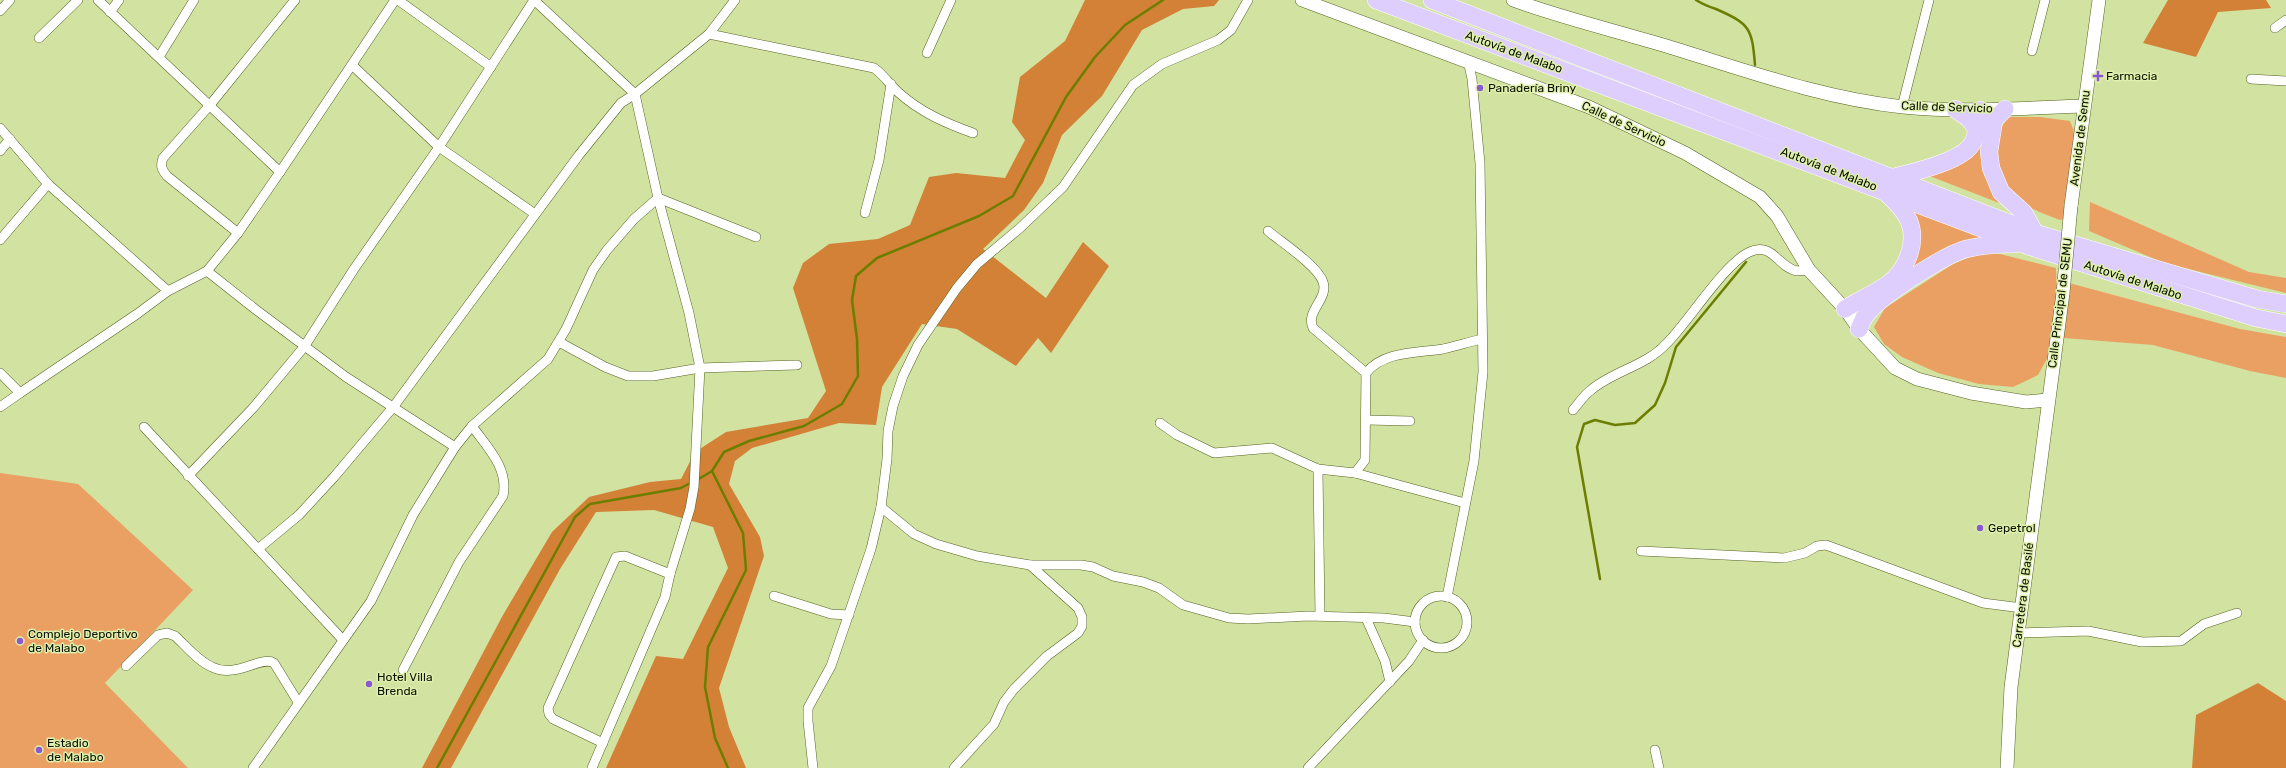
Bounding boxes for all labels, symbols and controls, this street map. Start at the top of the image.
street label: Autovía de Malabo [1464,28,1565,76]
place label: Farmacia [2106,69,2157,83]
marker: Farmacia [2093,71,2103,81]
place label: Panadería Briny [1488,81,1577,95]
marker: Panadería Briny [1475,83,1485,93]
street label: Avenida de Semu [2067,89,2093,187]
street label: Calle de Servicio [1580,98,1669,150]
street label: Calle de Servicio [1901,98,1993,116]
street label: Autovía de Malabo [1779,144,1879,194]
street label: Calle Principal de SEMU [2045,237,2075,369]
street label: Autovía de Malabo [2082,258,2184,302]
place label: Gepetrol [1988,521,2036,535]
marker: Gepetrol [1975,523,1985,533]
street label: Carretera de Basilé [2010,541,2036,648]
place label: Complejo Deportivo de Malabo [28,627,138,655]
marker: Complejo Deportivo de Malabo [15,636,25,646]
place label: Hotel Villa Brenda [377,670,433,698]
marker: Hotel Villa Brenda [364,679,374,689]
place label: Estadio de Malabo [47,736,104,764]
marker: Estadio de Malabo [34,745,44,755]

